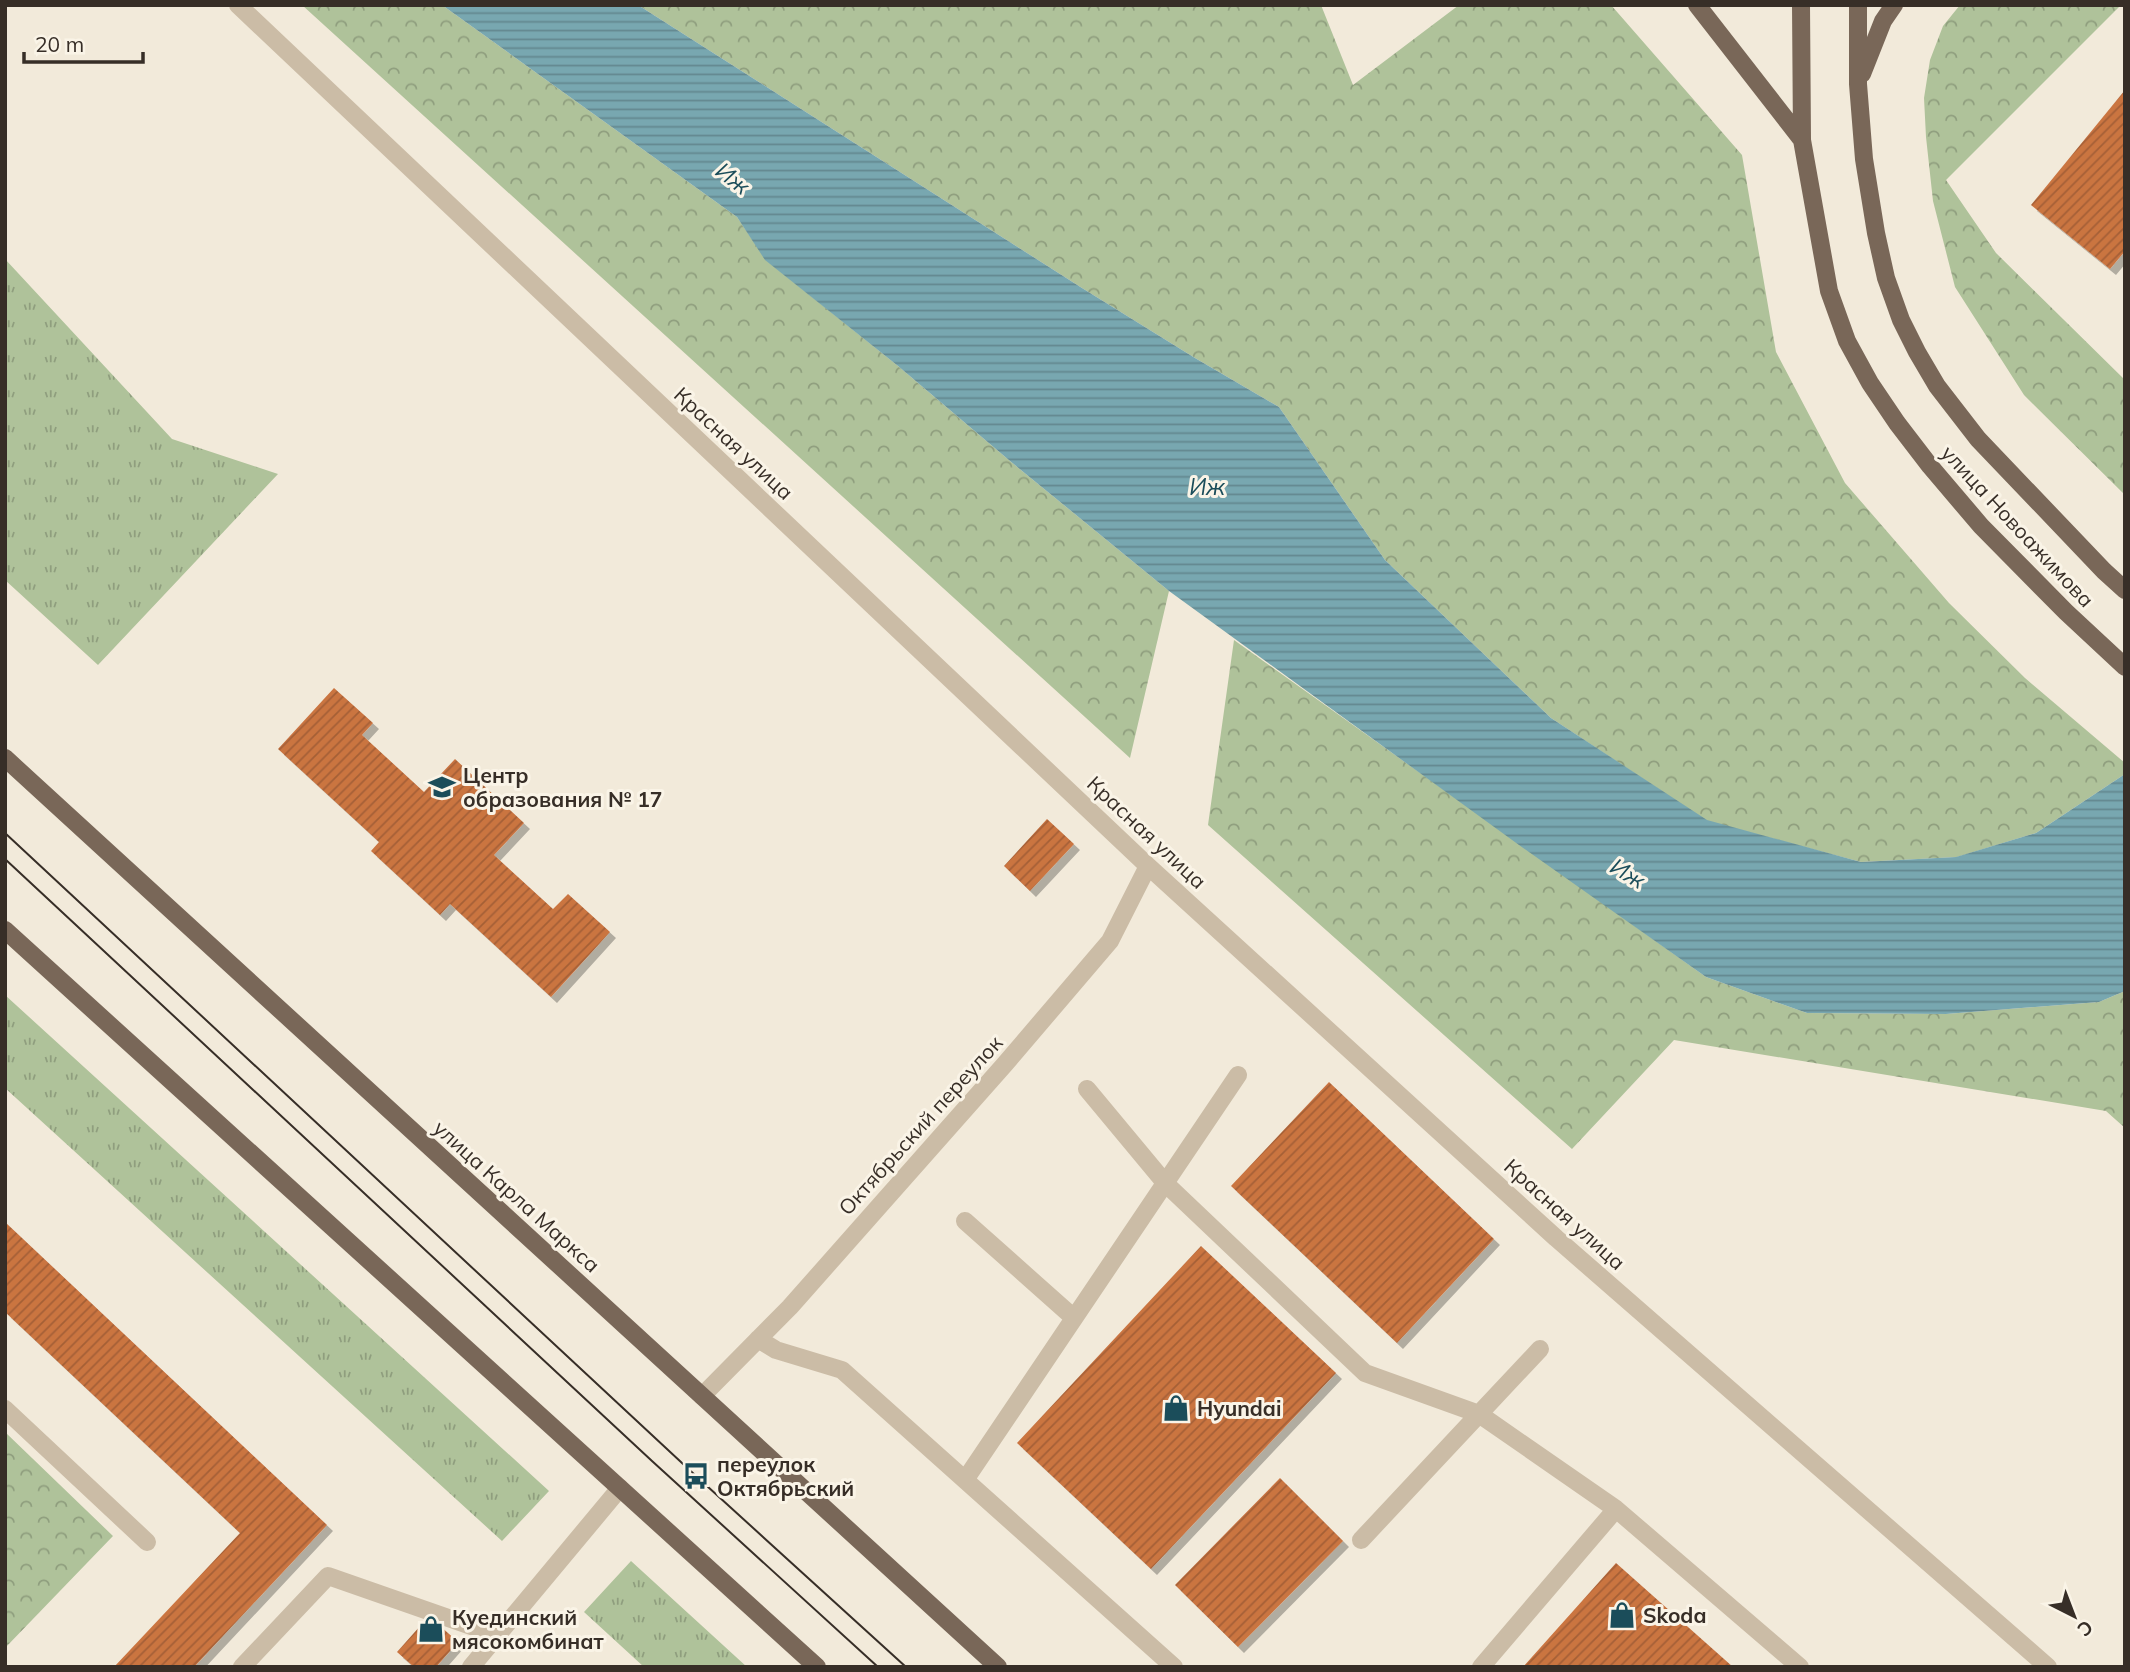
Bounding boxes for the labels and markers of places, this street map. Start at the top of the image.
place label: Центр образования № 17 [463,762,662,812]
school or university icon: Центр образования № 17 [427,772,457,802]
shop icon: Hyundai [1161,1393,1191,1423]
place label: Hyundai [1197,1395,1281,1421]
place label: переулок Октябрьский [717,1451,854,1501]
bus stop icon: переулок Октябрьский [681,1461,711,1491]
shop icon: Skoda [1607,1600,1637,1630]
place label: Skoda [1643,1602,1706,1628]
place label: Куединский мясокомбинат [452,1604,605,1654]
shop icon: Куединский мясокомбинат [416,1614,446,1644]

